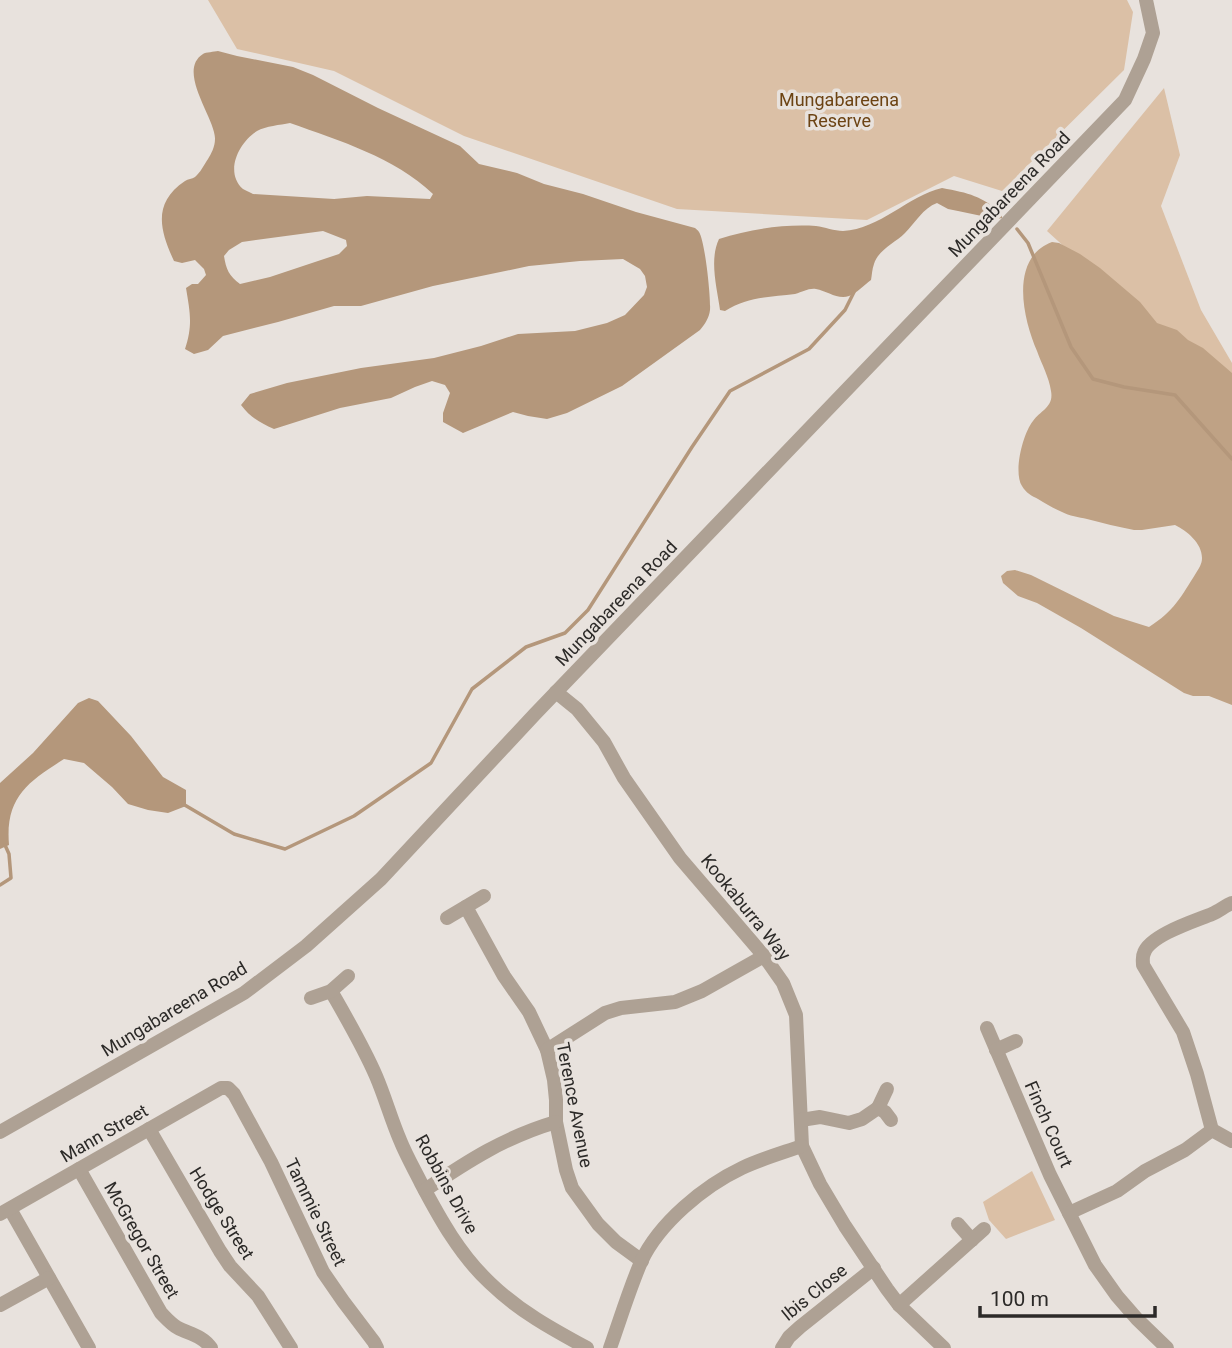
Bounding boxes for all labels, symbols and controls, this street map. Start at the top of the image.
park label: Mungabareena Reserve [779,89,899,131]
street label: Mungabareena Road [944,127,1074,261]
street label: Mungabareena Road [551,536,681,670]
street label: Kookaburra Way [697,850,796,965]
street label: Mungabareena Road [97,957,251,1061]
street label: Terence Avenue [553,1041,597,1169]
street label: Finch Court [1021,1078,1077,1171]
street label: Mann Street [57,1100,151,1166]
street label: Robbins Drive [411,1131,483,1237]
street label: Tammie Street [281,1155,351,1269]
street label: Hodge Street [185,1163,259,1263]
street label: McGregor Street [100,1178,184,1302]
street label: Ibis Close [777,1259,851,1325]
scale bar [980,1274,1155,1318]
text: 100 m [990,1287,1049,1311]

